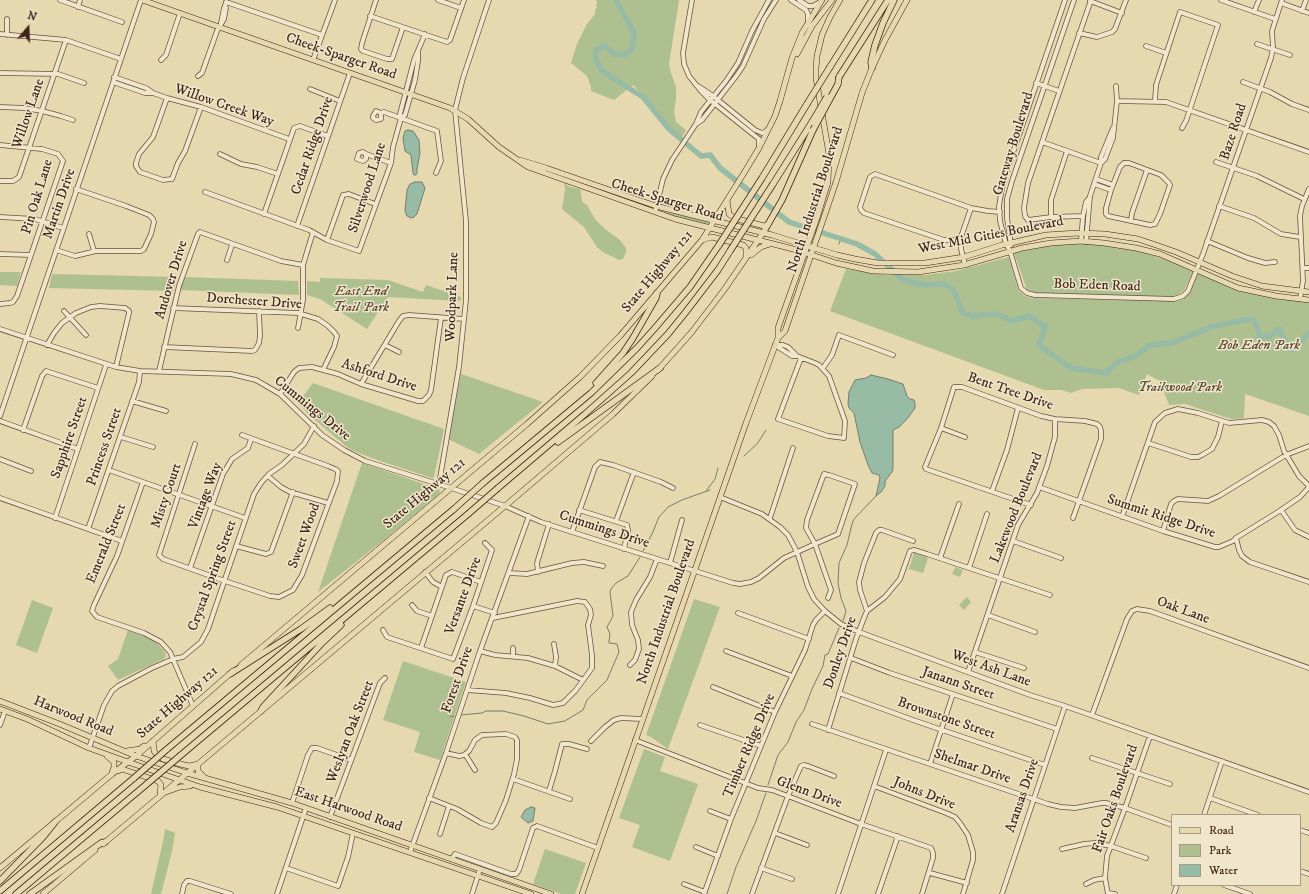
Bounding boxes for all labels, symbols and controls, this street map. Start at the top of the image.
north arrow [8,8,48,48]
text: N [25,9,38,25]
street label: Cheek-Sparger Road [283,30,399,84]
street label: Willow Lane [9,77,49,151]
street label: Willow Creek Way [172,81,276,131]
street label: Gateway Boulevard [990,90,1038,198]
street label: Cedar Ridge Drive [288,95,338,197]
street label: Baze Road [1217,102,1251,162]
street label: North Industrial Boulevard [784,125,848,275]
street label: Silverwood Lane [345,141,391,235]
street label: Pin Oak Lane [19,158,57,236]
street label: Martin Drive [40,167,80,241]
street label: Cheek-Sparger Road [609,176,725,226]
street label: West Mid Cities Boulevard [917,214,1065,258]
street label: State Highway 121 [619,227,697,317]
street label: Andover Drive [152,239,192,321]
street label: Woodpark Lane [443,252,463,342]
street label: Bob Eden Road [1053,276,1141,296]
park label: East End Trail Park [333,284,389,316]
street label: Dorchester Drive [206,290,302,314]
park label: Bob Eden Park [1218,338,1300,354]
street label: Ashford Drive [339,356,419,396]
street label: Bent Tree Drive [965,369,1055,415]
street label: Cummings Drive [270,373,354,445]
park label: Trailwood Park [1138,380,1222,396]
street label: Sapphire Street [48,395,92,481]
street label: Princess Street [84,406,126,488]
street label: Lakewood Boulevard [987,450,1047,566]
street label: State Highway 121 [380,455,470,533]
street label: Vintage Way [186,460,226,532]
street label: Misty Court [148,461,186,531]
street label: Summit Ridge Drive [1105,492,1217,542]
street label: Sweet Wood [285,501,325,571]
street label: Emerald Street [83,502,131,586]
street label: Cummings Drive [557,508,651,552]
street label: Crystal Spring Street [185,518,241,634]
street label: North Industrial Boulevard [634,537,700,687]
street label: Versante Drive [442,555,486,637]
street label: Oak Lane [1154,594,1212,628]
street label: Donley Drive [821,615,861,691]
street label: Forest Drive [439,645,477,715]
street label: West Ash Lane [949,647,1033,691]
street label: State Highway 121 [134,663,222,743]
street label: Janann Street [920,664,996,704]
street label: Weslyan Oak Street [324,678,378,786]
street label: Timber Ridge Drive [720,691,780,801]
street label: Harwood Road [31,693,115,741]
street label: Brownstone Street [895,694,997,744]
street label: Fair Oaks Boulevard [1090,743,1142,855]
street label: Shelmar Drive [931,746,1013,788]
street label: Aransas Drive [1003,757,1043,835]
street label: Glenn Drive [774,773,844,813]
street label: Johns Drive [890,774,958,814]
street label: East Harwood Road [292,784,404,836]
legend [1171,814,1301,886]
text: Road [1209,823,1234,838]
text: Park [1209,843,1231,858]
text: Water [1209,863,1238,878]

